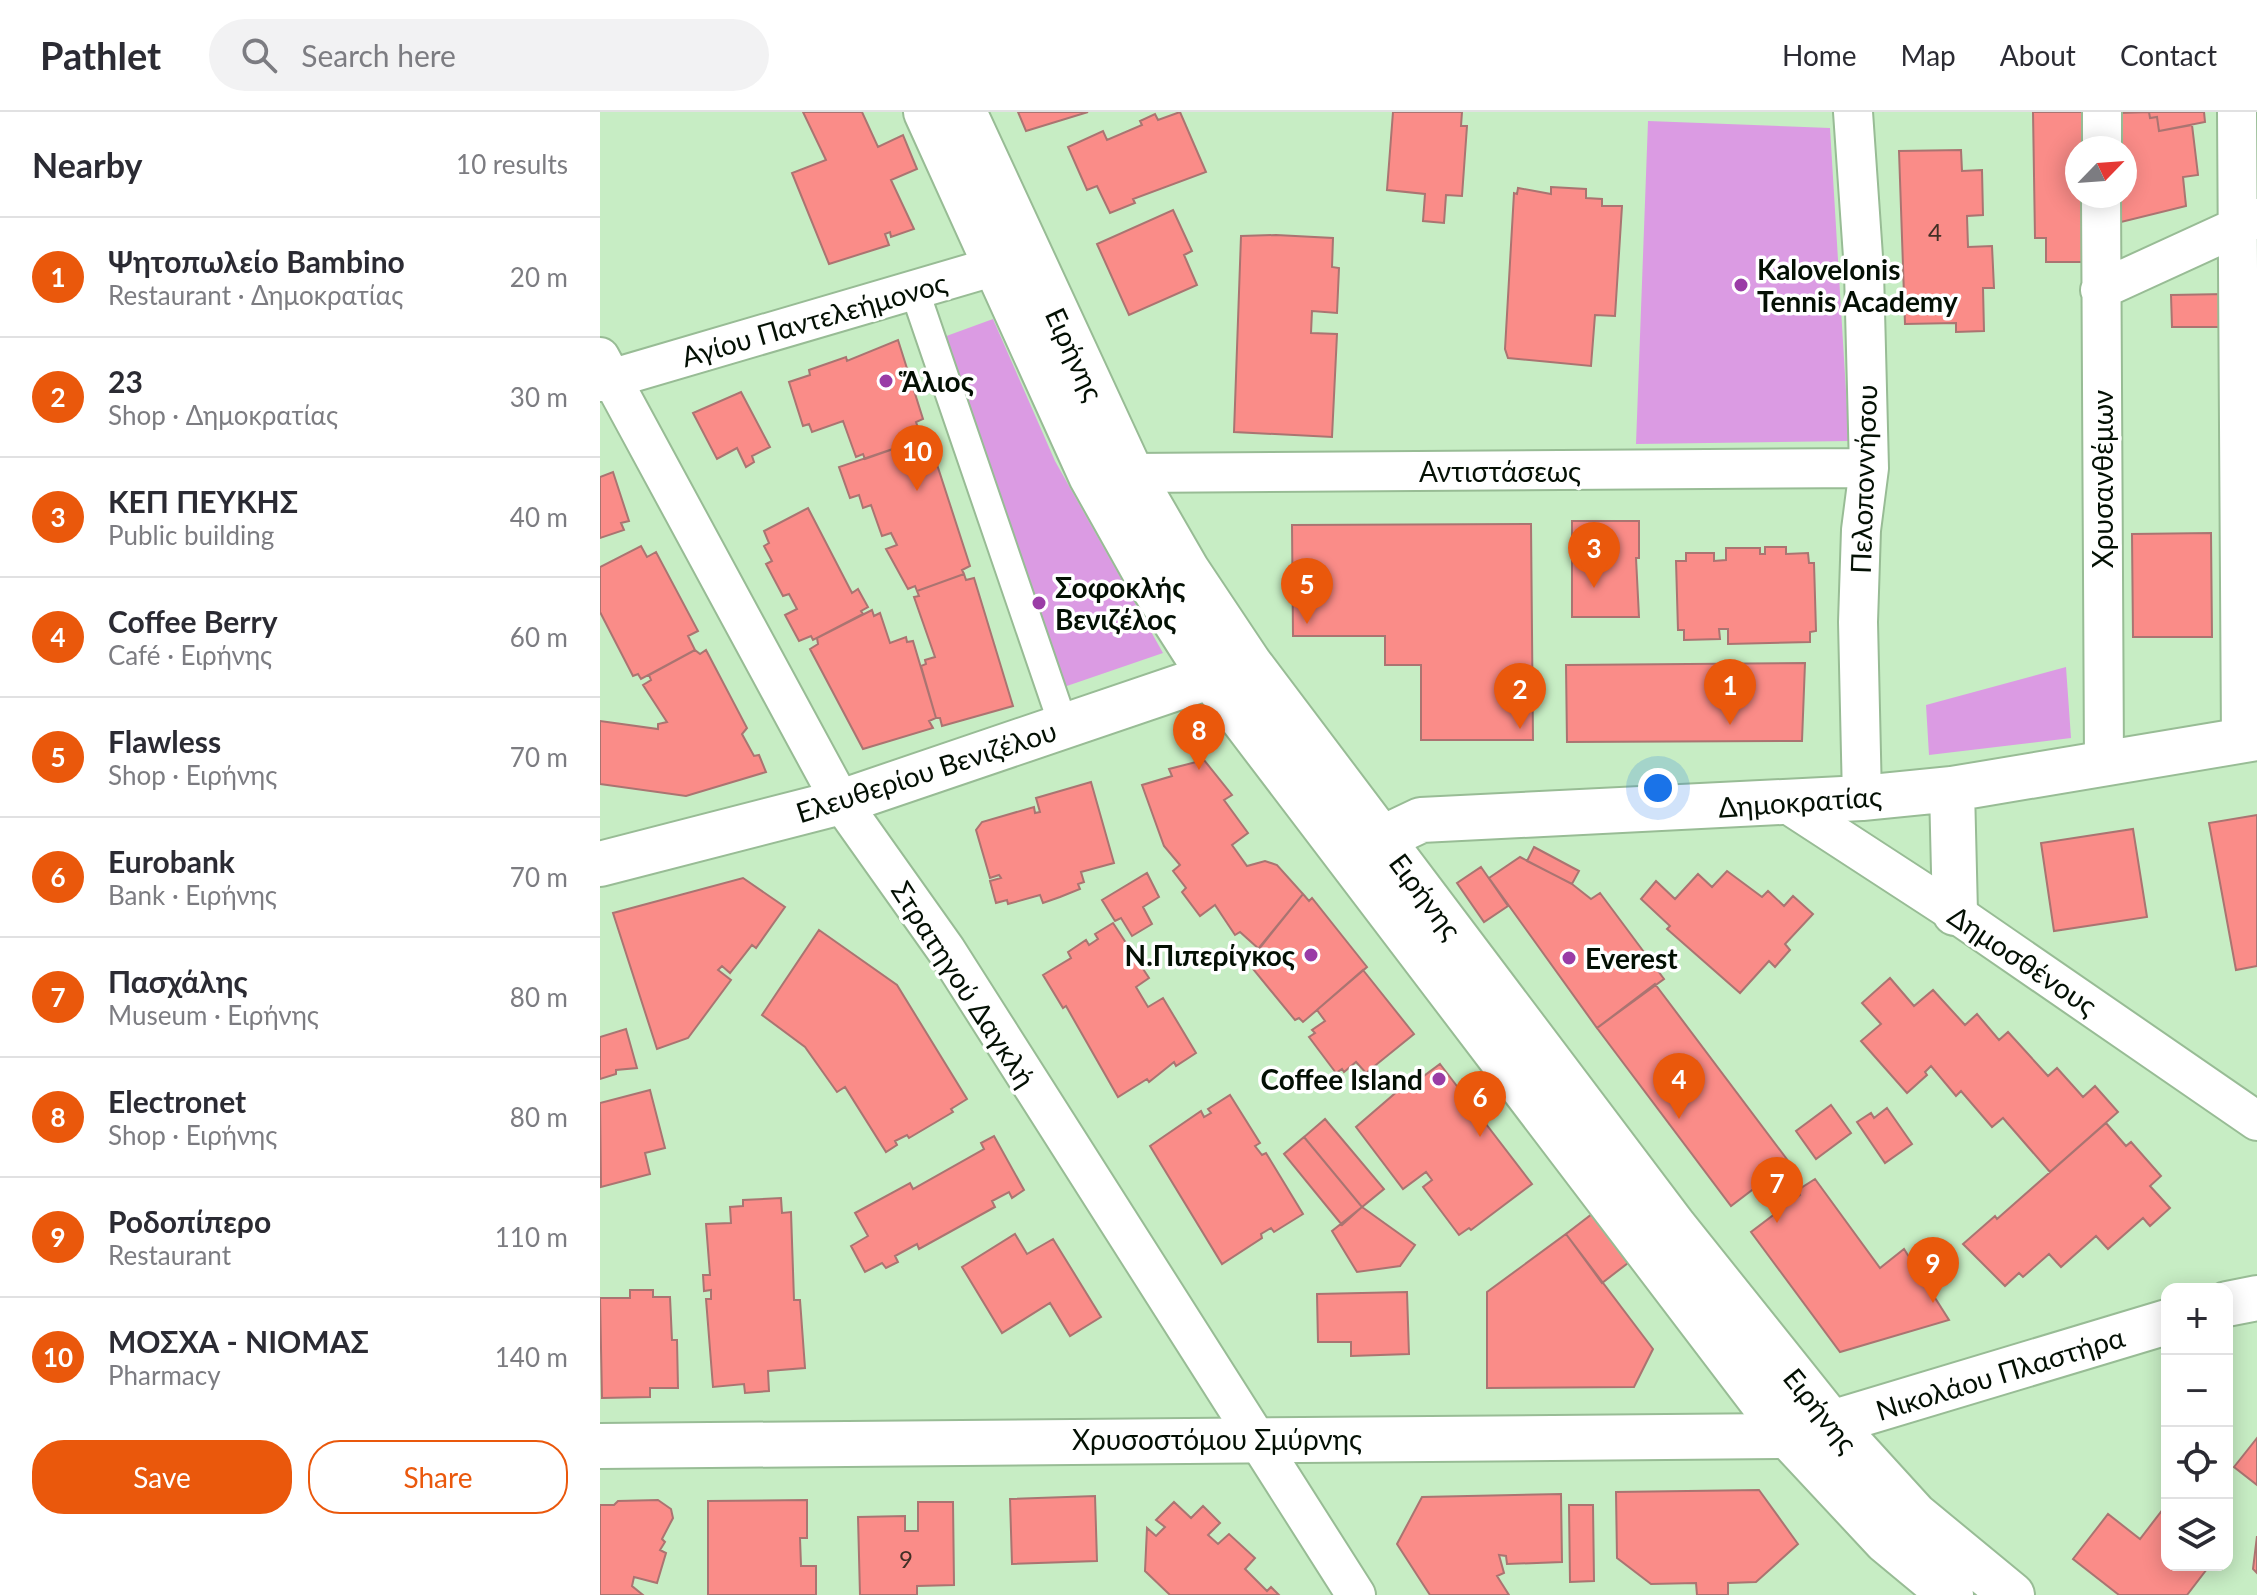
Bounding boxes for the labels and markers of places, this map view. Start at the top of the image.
place label: Kalovelonis Tennis Academy [1757,252,1958,318]
marker: Kalovelonis Tennis Academy [1732,276,1750,294]
place label: Ἅλιος [898,364,974,398]
marker: Ἅλιος [877,372,895,390]
pin: 10 [891,425,943,491]
pin: 3 [1568,522,1620,588]
pin: 5 [1281,558,1333,624]
place label: Σοφοκλής Βενιζέλος [1055,570,1185,636]
marker: Σοφοκλής Βενιζέλος [1030,594,1048,612]
pin: 1 [1704,659,1756,725]
pin: 2 [1494,663,1546,729]
pin: 8 [1173,704,1225,770]
place label: Ν.Πιπερίγκος [1125,938,1295,972]
place label: Everest [1585,941,1678,975]
marker: Ν.Πιπερίγκος [1302,946,1320,964]
marker: Everest [1560,949,1578,967]
pin: 4 [1653,1053,1705,1119]
place label: Coffee Island [1261,1062,1423,1096]
marker: Coffee Island [1430,1070,1448,1088]
pin: 6 [1454,1071,1506,1137]
pin: 7 [1751,1157,1803,1223]
pin: 9 [1907,1237,1959,1303]

